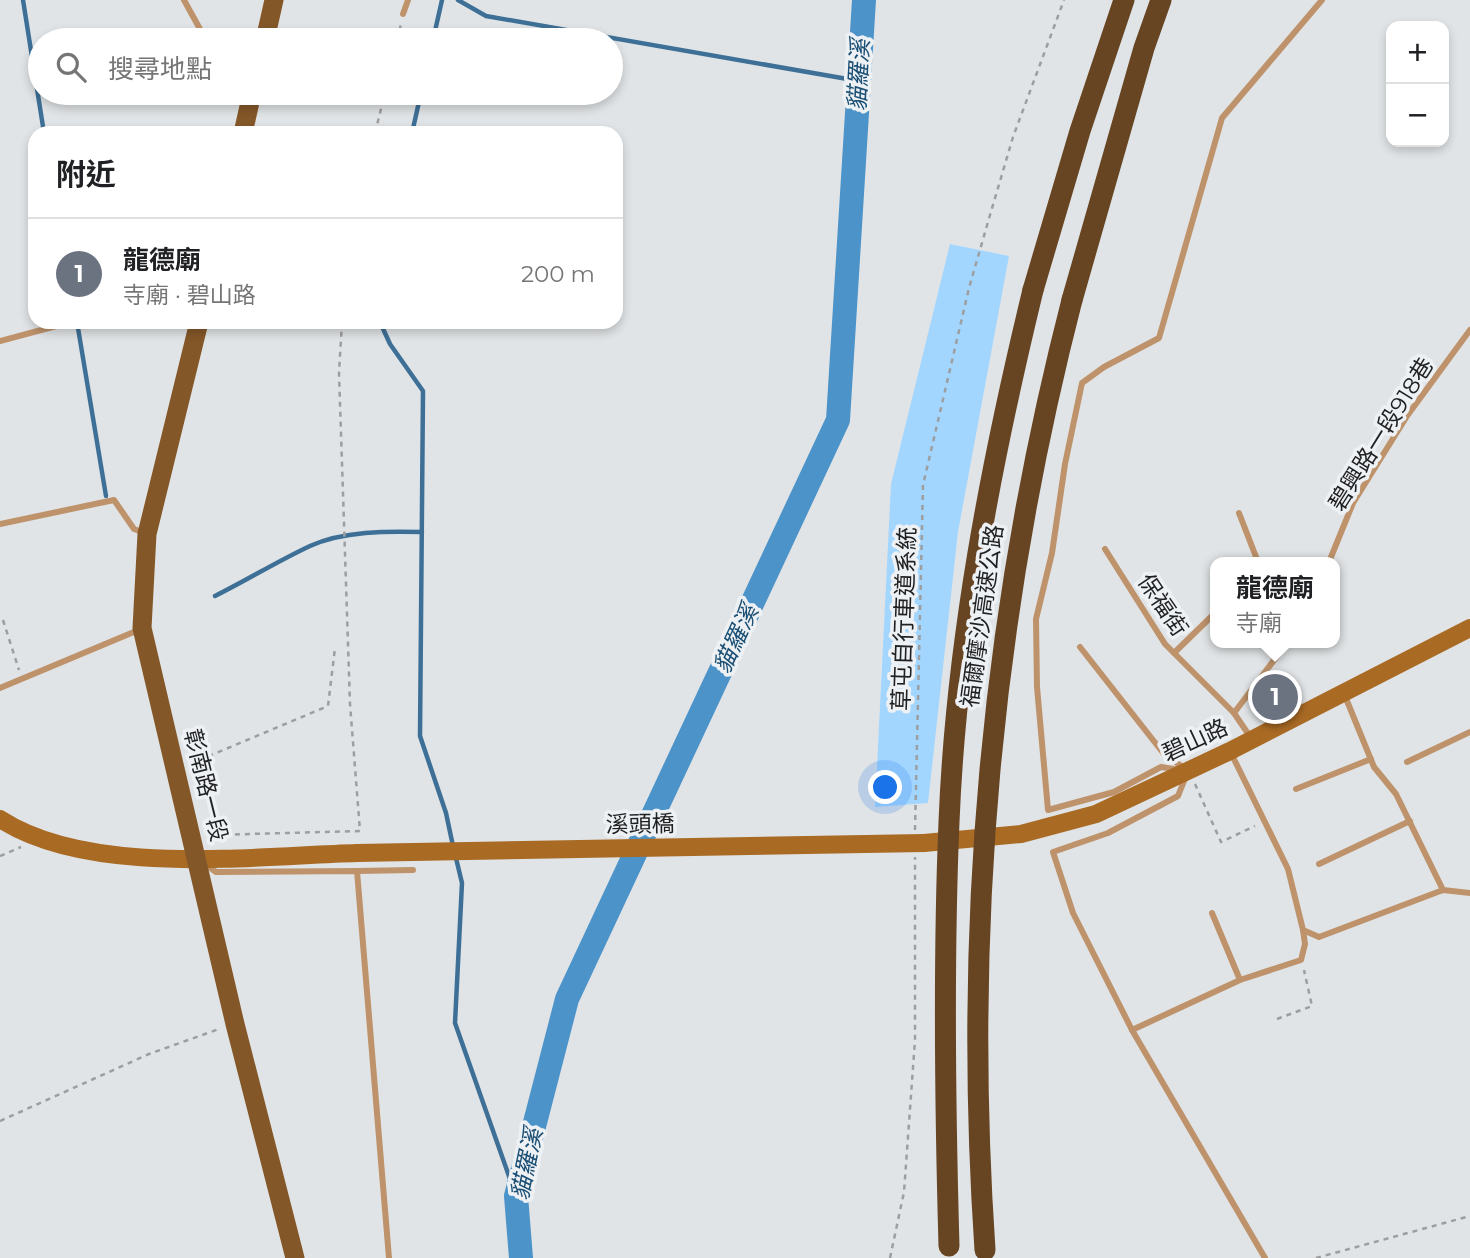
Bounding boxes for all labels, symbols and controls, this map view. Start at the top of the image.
map controls [1386,21,1449,147]
button: + [1386,21,1449,84]
search box [28,28,623,105]
water label: 貓羅溪 [842,35,875,112]
icon: search [52,48,90,86]
text: 搜尋地點 [108,53,212,85]
button: − [1386,84,1449,147]
text: 附近 [56,156,116,193]
text: 龍德廟 [123,244,201,276]
text: 1 [74,260,84,288]
text: 200 m [521,260,595,288]
text: 寺廟 · 碧山路 [123,281,256,309]
street label: 碧興路一段918巷 [1323,352,1439,516]
street label: 福爾摩沙高速公路 [955,523,1009,709]
street label: 草屯自行車道系統 [887,527,921,711]
popup [1210,557,1340,648]
street label: 保福街 [1132,569,1194,641]
text: 龍德廟 [1236,572,1314,604]
water label: 貓羅溪 [707,597,765,678]
text: 寺廟 [1236,609,1282,637]
pin: 1 [1252,671,1298,723]
street label: 碧山路 [1158,713,1232,767]
street label: 彰南路一段 [179,726,233,844]
your location [868,770,902,804]
street label: 溪頭橋 [605,809,675,839]
water label: 貓羅溪 [505,1123,549,1202]

